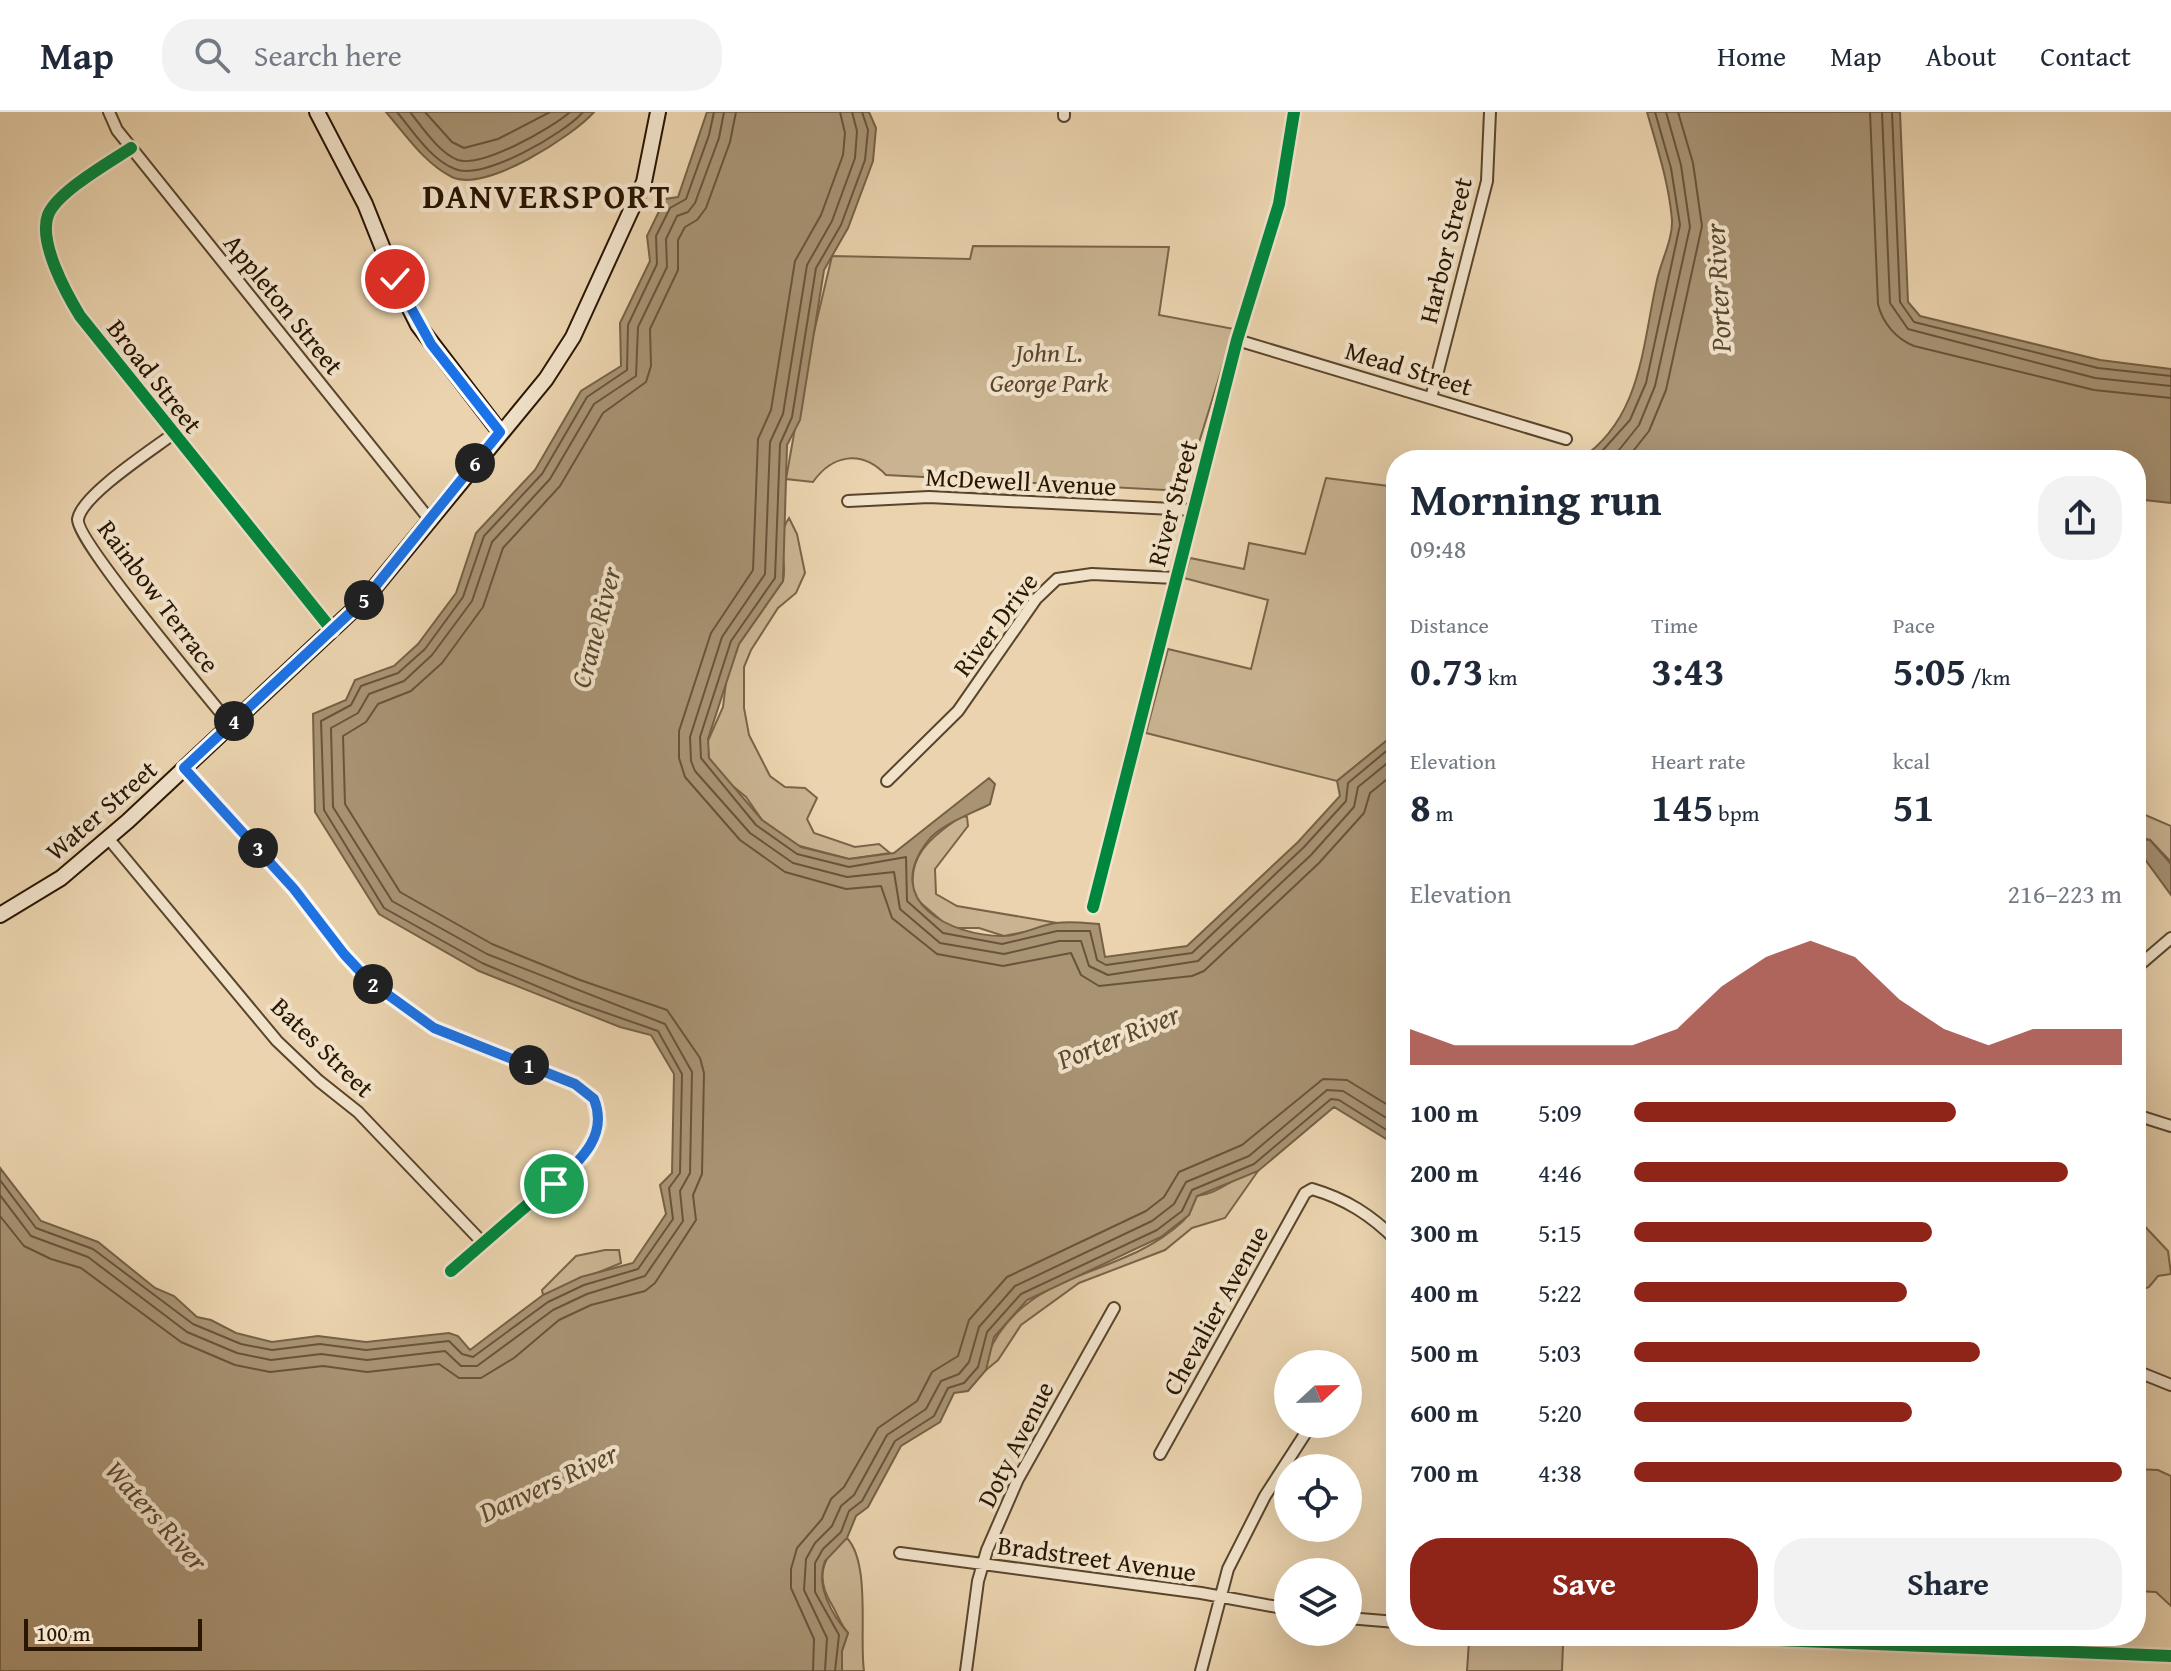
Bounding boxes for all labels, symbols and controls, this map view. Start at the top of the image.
search box [162,19,722,91]
text: Map [40,27,114,83]
icon: search [190,33,234,77]
text: Search here [254,33,402,77]
text: Home [1717,35,1786,76]
text: Map [1830,35,1882,76]
text: About [1926,35,1996,76]
text: Contact [2040,35,2131,76]
district label: DANVERSPORT [422,171,672,220]
street label: Harbor Street [1408,173,1482,327]
water label: Porter River [1693,221,1741,354]
street label: Appleton Street [215,225,353,383]
pin [361,245,429,313]
icon: check [373,257,417,301]
street label: Broad Street [98,310,212,442]
street label: Mead Street [1341,330,1477,406]
park label: John L. George Park [990,333,1108,402]
street label: River Street [1136,436,1208,570]
pin: 6 [455,443,495,483]
text: 6 [469,447,481,479]
street label: McDewell Avenue [925,457,1117,505]
text: Morning run [1410,467,1661,531]
button: share [2038,476,2122,560]
street label: Rainbow Terrace [88,511,230,681]
text: 09:48 [1410,529,1466,568]
water label: Crane River [559,560,631,692]
street label: River Drive [943,564,1047,684]
pin: 5 [344,580,384,620]
text: 5 [358,584,370,616]
text: Distance [1410,609,1489,641]
text: Time [1651,609,1698,641]
text: Pace [1893,609,1935,641]
text: 0.73 [1410,641,1483,700]
text: 3:43 [1651,641,1725,700]
text: 5:05 [1893,641,1966,700]
text: km [1483,661,1517,693]
text: /km [1966,661,2011,693]
pin: 4 [214,701,254,741]
text: 4 [228,705,240,737]
text: Elevation [1410,745,1496,777]
text: Heart rate [1651,745,1746,777]
text: kcal [1893,745,1930,777]
street label: Water Street [37,750,165,870]
text: 8 [1410,777,1431,836]
text: 145 [1651,777,1714,836]
text: 51 [1893,777,1934,836]
text: m [1431,797,1454,829]
text: bpm [1714,797,1760,829]
pin: 3 [238,828,278,868]
text: 3 [252,832,264,864]
text: Elevation [1410,874,1512,913]
text: 216–223 m [2008,874,2122,913]
pin: 2 [353,964,393,1004]
text: 2 [367,968,379,1000]
street label: Bates Street [263,988,383,1106]
water label: Porter River [1050,992,1187,1079]
pin: 1 [509,1045,549,1085]
text: 1 [523,1049,535,1081]
text: 100 m [1410,1093,1478,1132]
text: 5:09 [1538,1093,1582,1132]
pin [520,1150,588,1218]
text: 200 m [1410,1153,1478,1192]
text: 4:46 [1538,1153,1582,1192]
icon: arrive [532,1162,576,1206]
text: 300 m [1410,1213,1478,1252]
text: 5:15 [1538,1213,1582,1252]
street label: Chevalier Avenue [1152,1218,1278,1402]
text: 400 m [1410,1273,1478,1312]
text: 5:22 [1538,1273,1582,1312]
text: 500 m [1410,1333,1478,1372]
text: 5:03 [1538,1333,1582,1372]
north arrow [1274,1350,1362,1438]
map controls [1274,1350,1362,1646]
street label: Doty Avenue [967,1374,1063,1514]
text: 600 m [1410,1393,1478,1432]
text: 5:20 [1538,1393,1582,1432]
water label: Danvers River [471,1431,625,1532]
water label: Waters River [96,1451,219,1581]
text: 700 m [1410,1453,1478,1492]
text: 4:38 [1538,1453,1582,1492]
button: locate [1274,1454,1362,1542]
street label: Bradstreet Avenue [995,1525,1199,1591]
button: Save [1410,1538,1758,1630]
button: Share [1774,1538,2122,1630]
button: layers [1274,1558,1362,1646]
scale bar [24,1615,202,1651]
text: 100 m [36,1617,91,1649]

